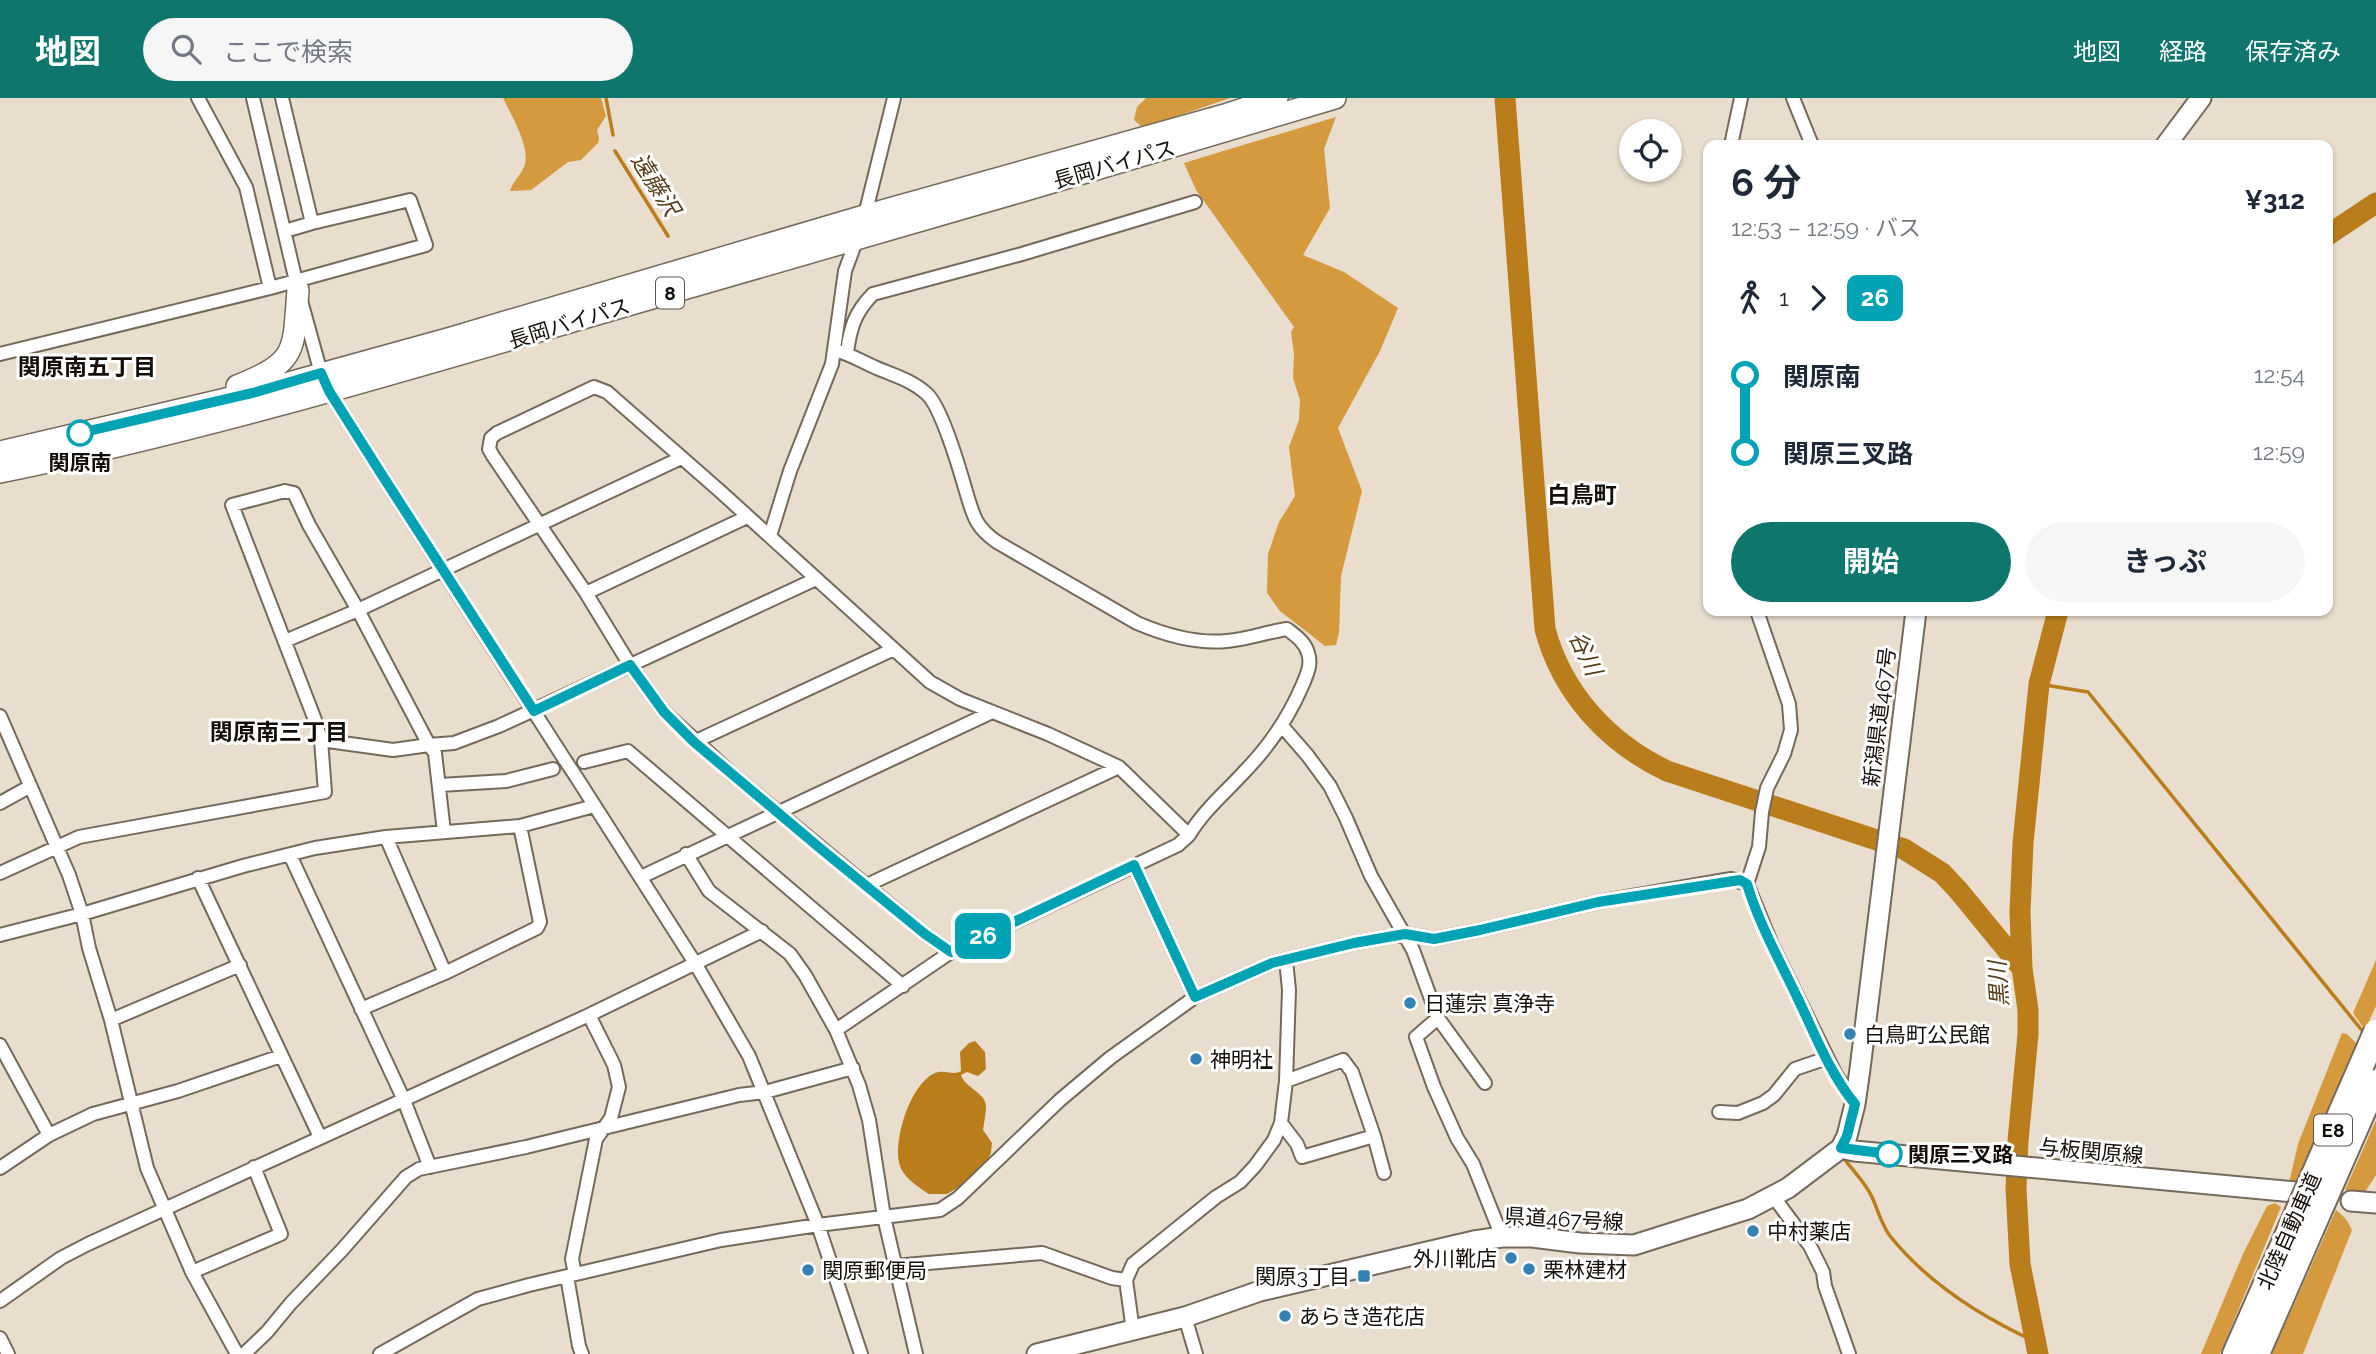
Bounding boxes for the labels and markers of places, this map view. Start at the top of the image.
marker: 関原南 [67,420,93,446]
place label: 関原南 [49,450,112,475]
place label: 日蓮宗 真浄寺 [1424,991,1555,1016]
marker: 日蓮宗 真浄寺 [1402,995,1418,1011]
place label: 白鳥町公民館 [1864,1022,1990,1047]
marker: 白鳥町公民館 [1842,1026,1858,1042]
place label: 神明社 [1210,1047,1273,1072]
marker: 神明社 [1188,1051,1204,1067]
marker: 関原三叉路 [1876,1141,1902,1167]
place label: 関原三叉路 [1908,1142,2013,1167]
place label: 中村薬店 [1767,1219,1851,1244]
marker: 中村薬店 [1745,1223,1761,1239]
place label: 外川靴店 [1413,1246,1497,1271]
marker: 外川靴店 [1503,1250,1519,1266]
place label: 栗林建材 [1543,1257,1627,1282]
place label: 関原郵便局 [822,1258,927,1283]
marker: 栗林建材 [1521,1261,1537,1277]
marker: 関原郵便局 [800,1262,816,1278]
place label: 関原3丁目 [1255,1264,1350,1289]
marker: 関原3丁目 [1356,1268,1372,1284]
place label: あらき造花店 [1299,1304,1425,1329]
marker: あらき造花店 [1277,1308,1293,1324]

